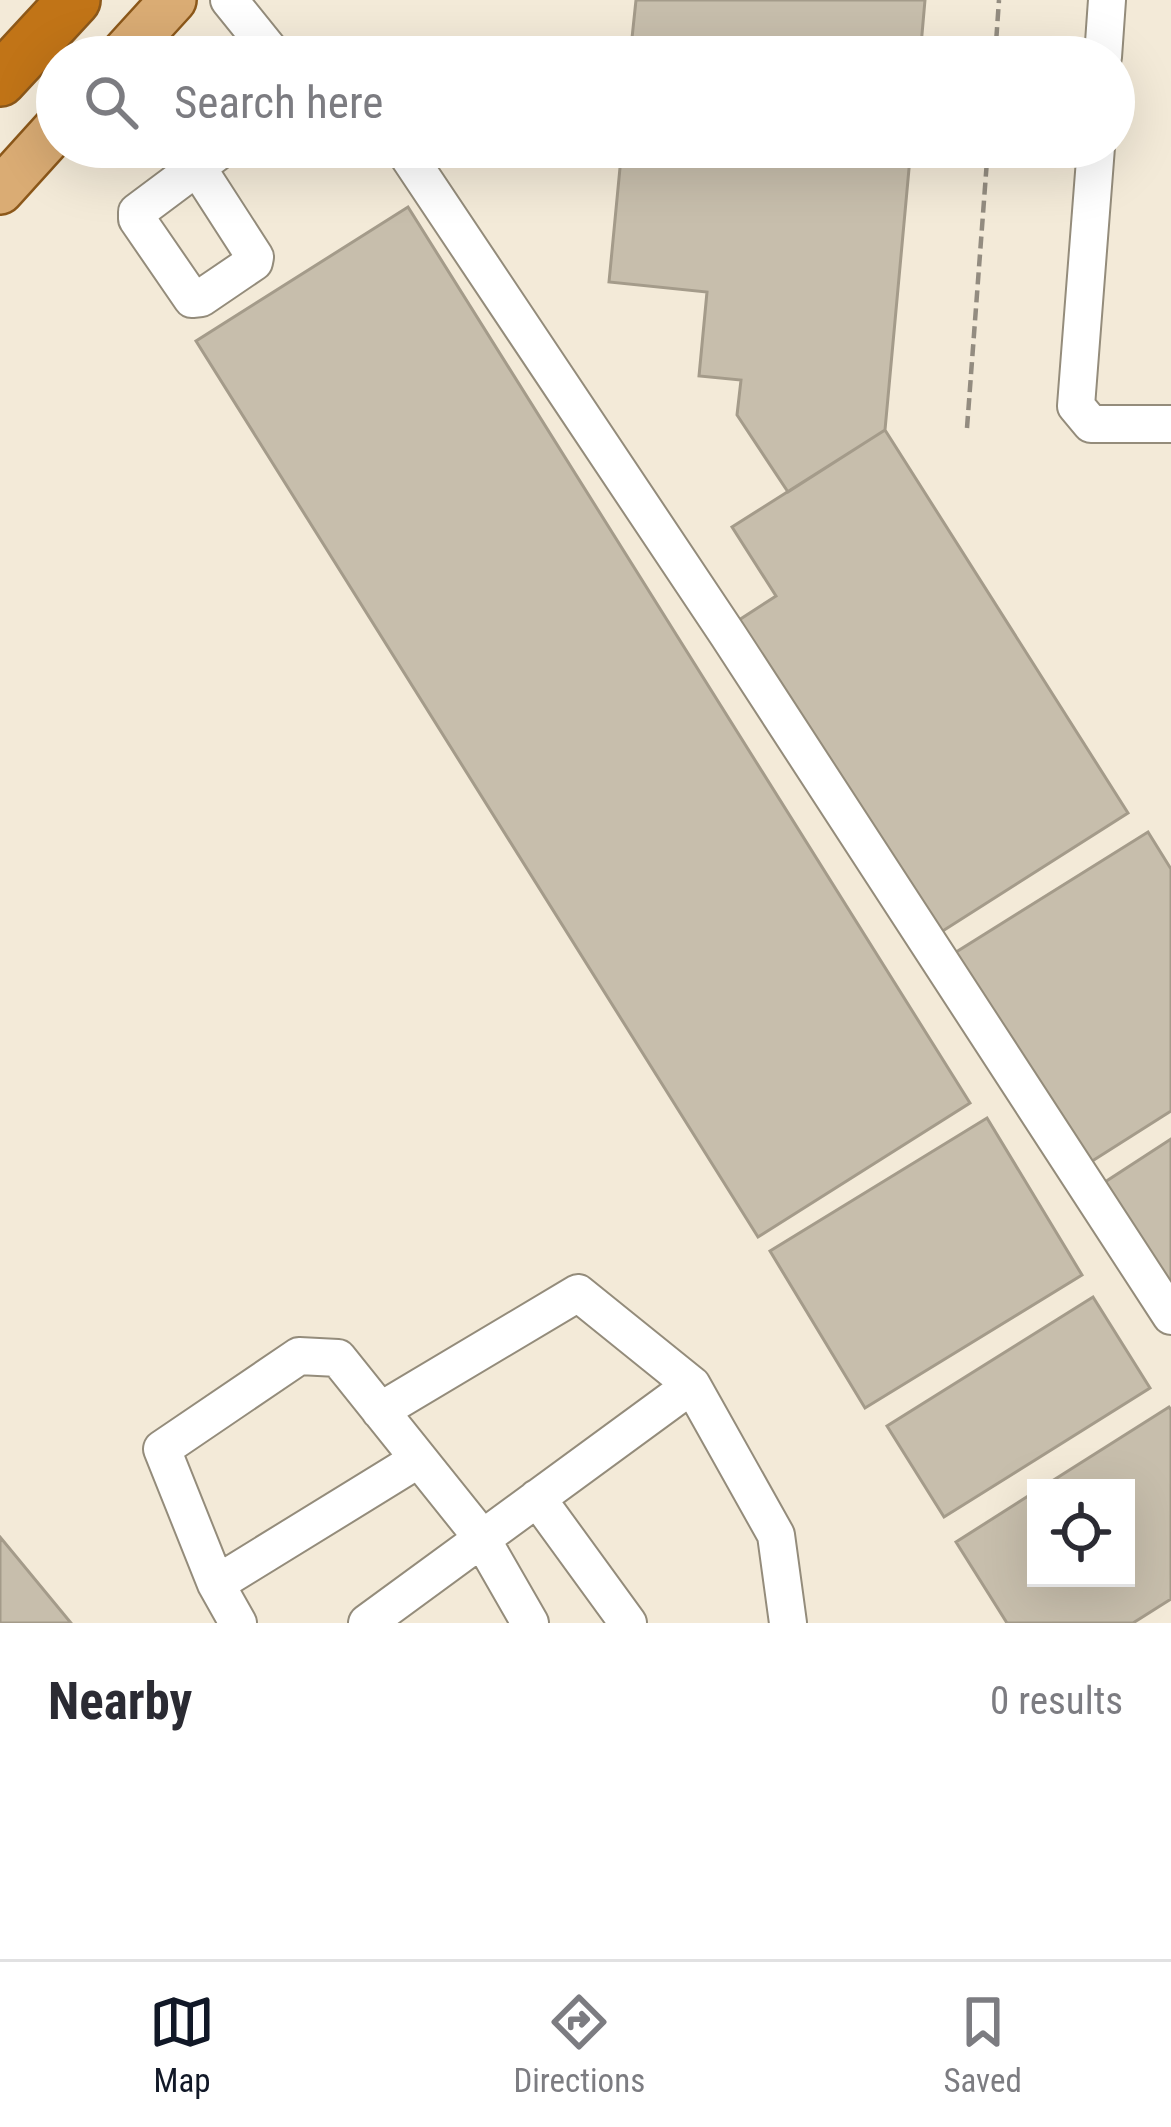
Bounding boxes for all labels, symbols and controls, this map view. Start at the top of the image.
search box [36,36,1135,168]
icon: search [78,69,144,135]
text: Search here [174,76,383,129]
map controls [1027,1479,1135,1587]
button: locate [1027,1479,1135,1587]
text: Nearby [48,1672,192,1731]
text: 0 results [990,1678,1123,1724]
tab: Map [149,1989,215,2100]
tab: Directions [513,1989,645,2100]
tab: Saved [943,1989,1022,2100]

